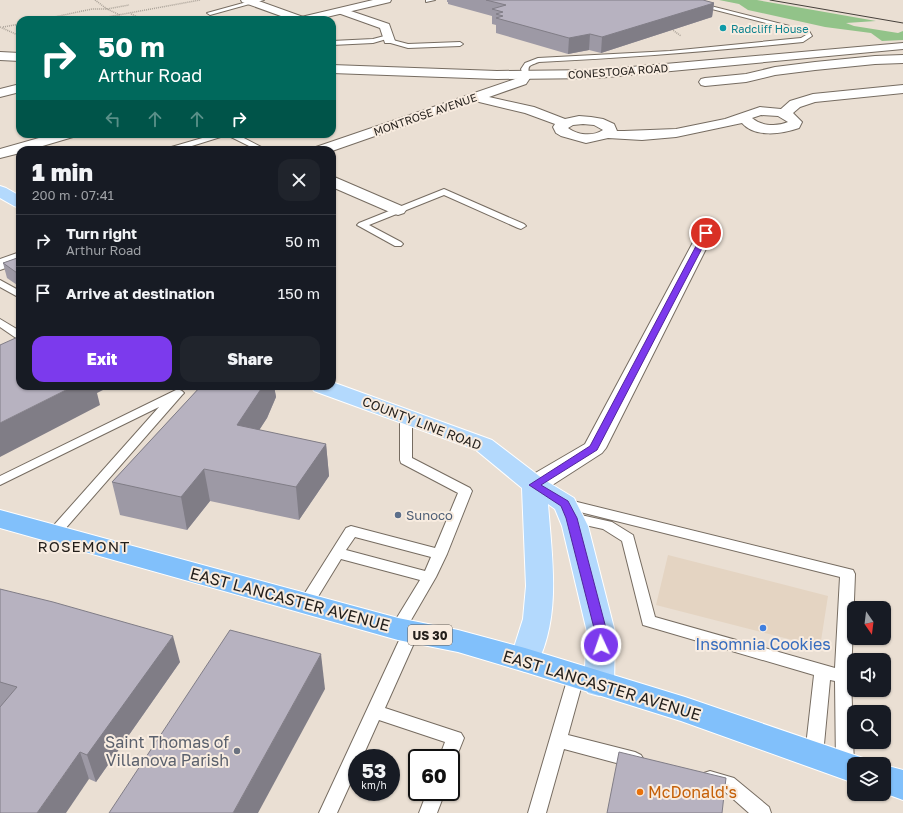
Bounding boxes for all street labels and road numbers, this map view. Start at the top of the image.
street label: CONESTOGA ROAD [567,61,669,81]
street label: MONTROSE AVENUE [372,90,479,138]
street label: COUNTY LINE ROAD [360,393,484,453]
street label: EAST LANCASTER AVENUE [188,563,392,635]
road number: US 30 [408,625,452,645]
street label: EAST LANCASTER AVENUE [501,645,703,725]

